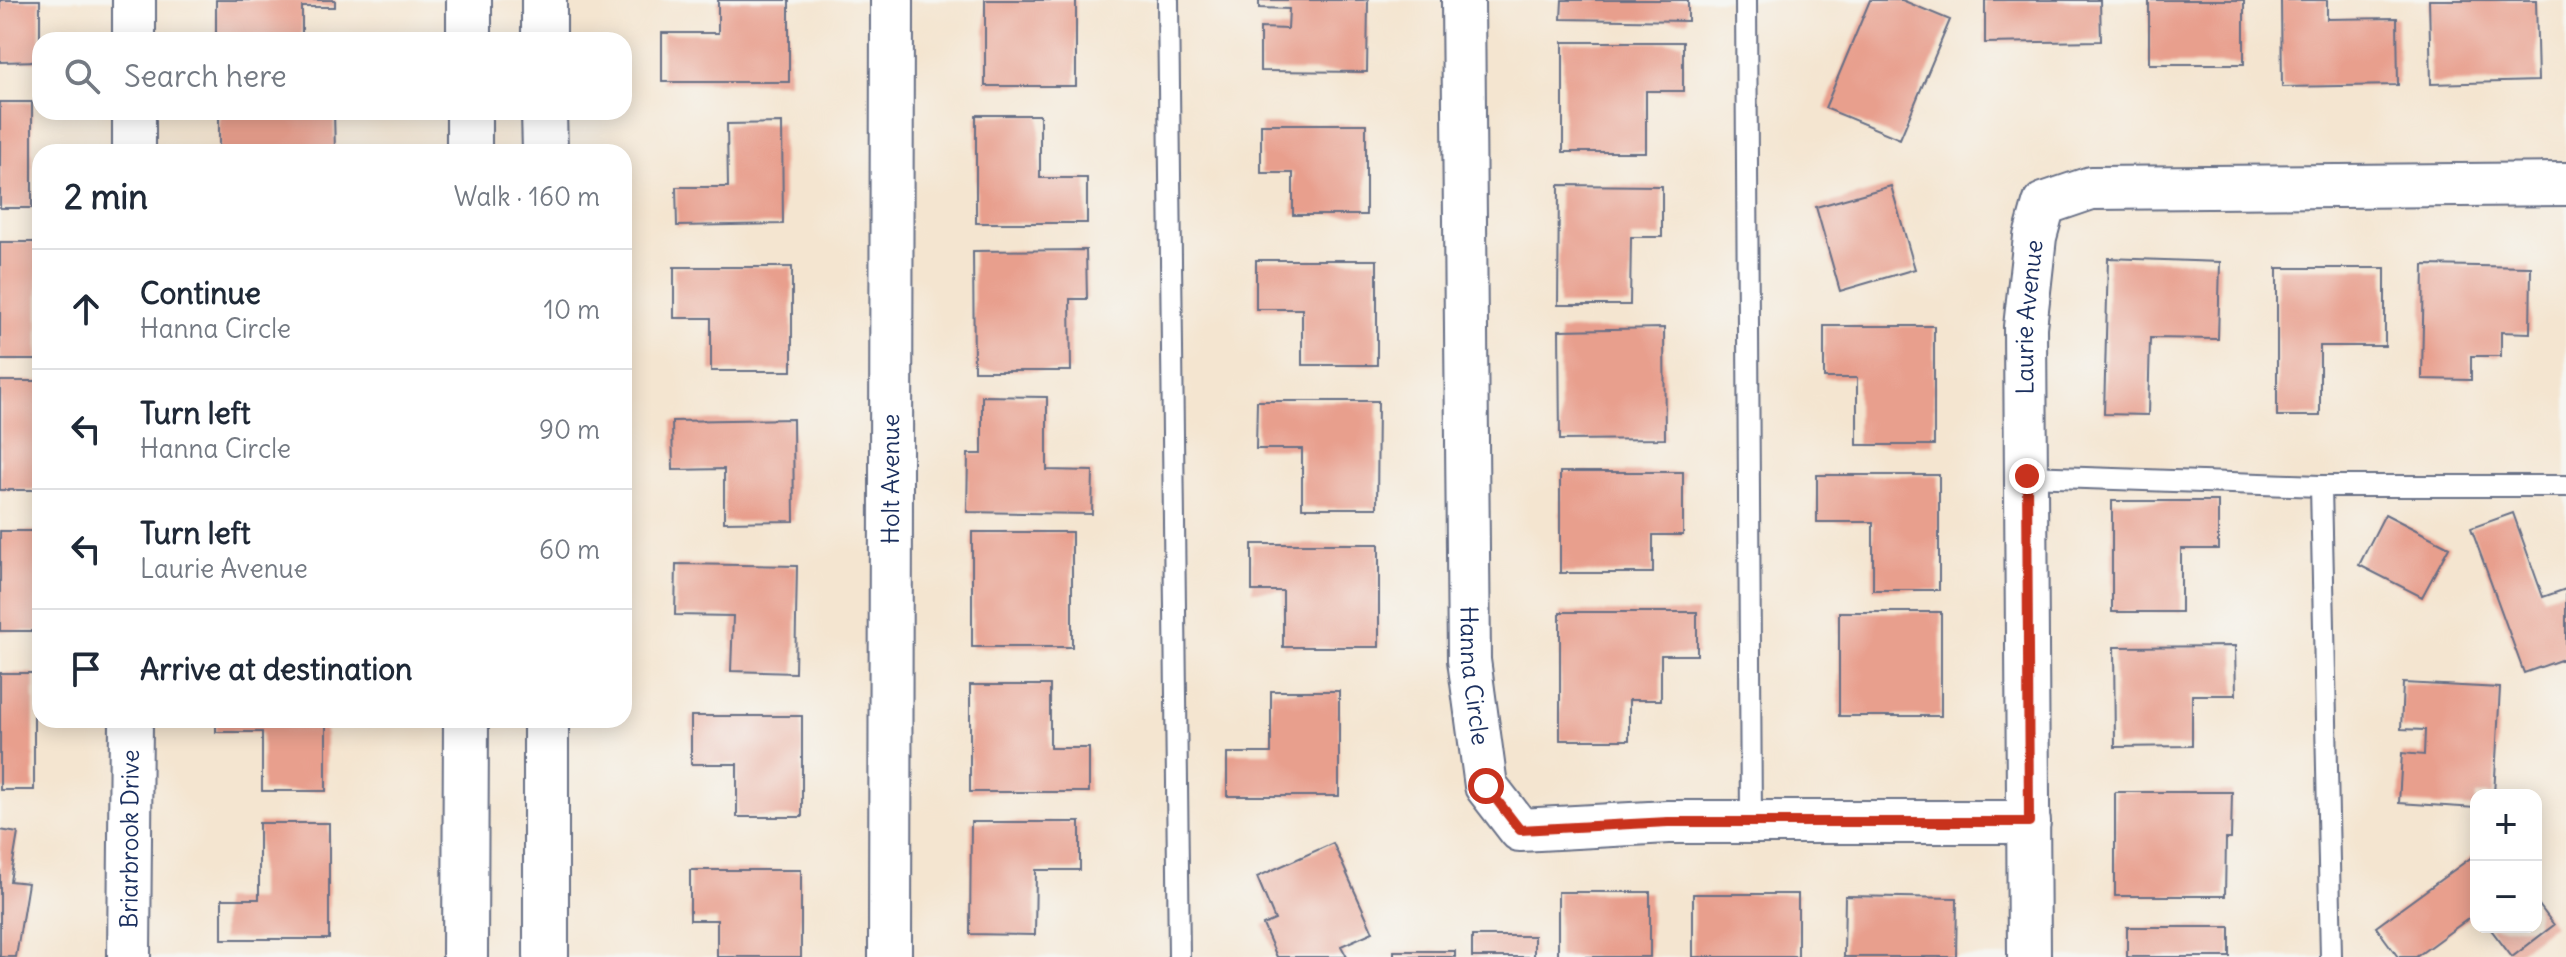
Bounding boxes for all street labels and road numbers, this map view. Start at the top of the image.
street label: Laurie Avenue [2009,238,2049,395]
street label: Holt Avenue [875,414,905,544]
street label: Hanna Circle [1455,606,1496,747]
street label: Briarbrook Drive [113,749,145,929]

